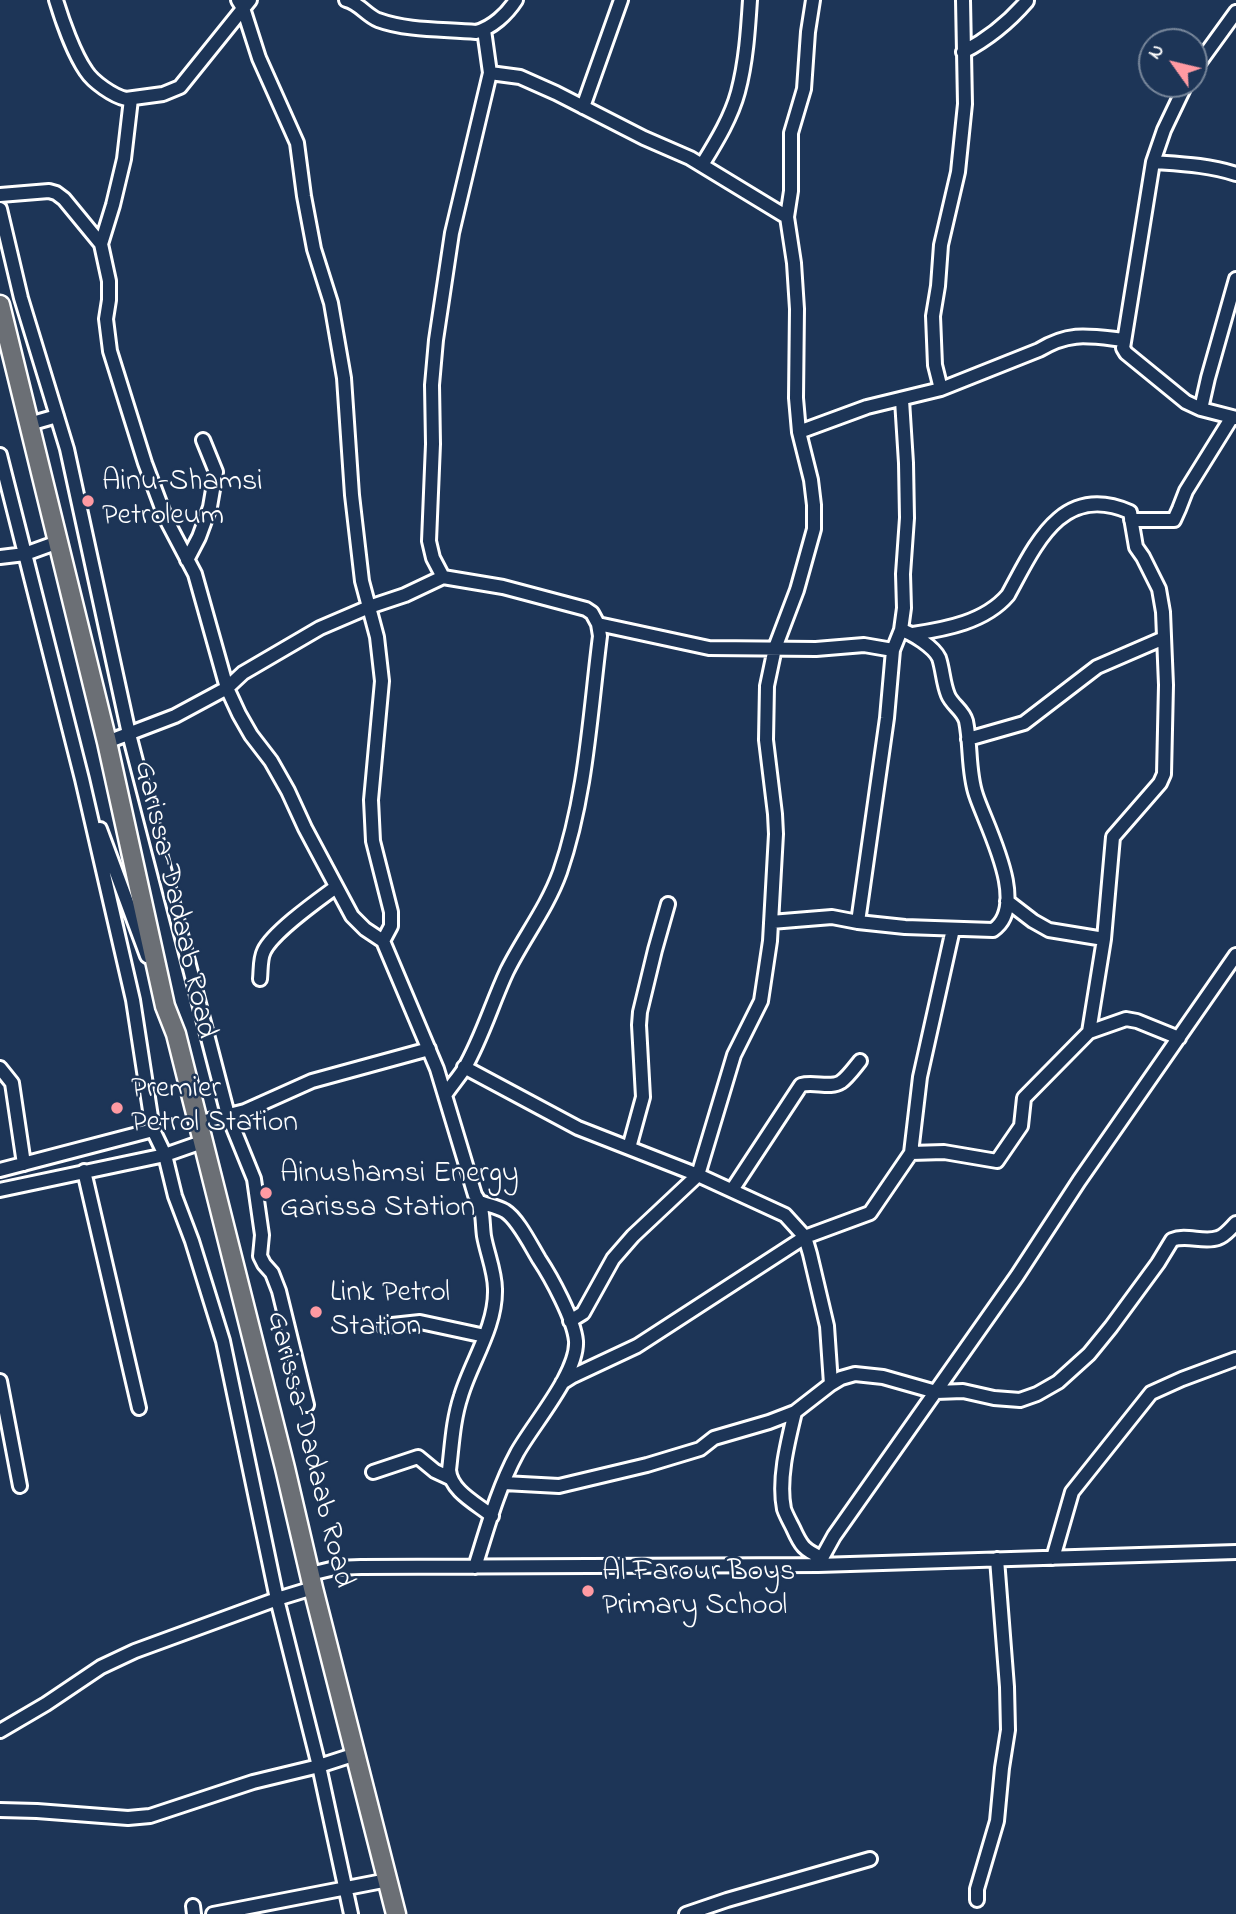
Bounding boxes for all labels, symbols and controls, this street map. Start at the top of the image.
north arrow [1138,28,1208,98]
text: N [1142,39,1172,65]
place label: Ainu-Shamsi Petroleum [102,466,263,536]
marker: Ainu-Shamsi Petroleum [80,493,96,509]
street label: Garissa-Dadaab Road [124,758,222,1042]
place label: Premier Petrol Station [131,1073,298,1144]
marker: Premier Petrol Station [109,1100,125,1116]
place label: Ainushamsi Energy Garissa Station [280,1158,519,1228]
marker: Ainushamsi Energy Garissa Station [258,1185,274,1201]
place label: Link Petrol Station [330,1277,450,1348]
marker: Link Petrol Station [308,1304,324,1320]
street label: Garissa-Dadaab Road [256,1308,360,1592]
place label: Al Farour Boys Primary School [602,1556,795,1626]
marker: Al Farour Boys Primary School [580,1583,596,1599]

